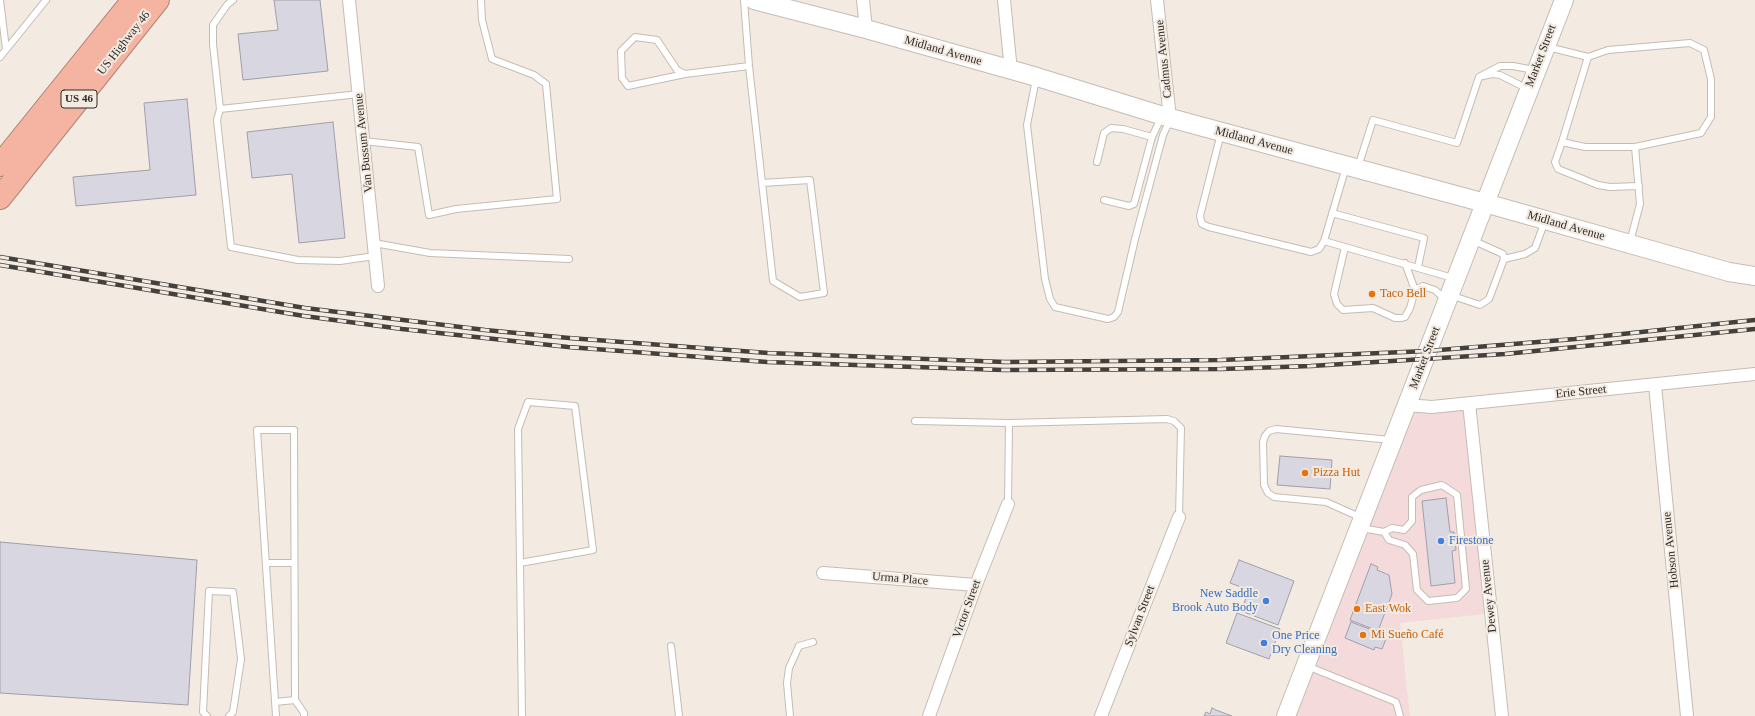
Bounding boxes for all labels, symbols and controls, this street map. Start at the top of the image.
street label: US Highway 46 [95,8,153,78]
street label: Cadmus Avenue [1153,19,1175,99]
street label: Market Street [1523,23,1559,89]
street label: Midland Avenue [903,33,983,69]
road number: US 46 [61,90,97,108]
street label: Van Bussum Avenue [352,93,376,193]
street label: Midland Avenue [1213,124,1295,158]
street label: Midland Avenue [1526,208,1606,244]
place label: Taco Bell [1380,287,1426,301]
marker: Taco Bell [1367,289,1377,299]
street label: Market Street [1407,325,1443,391]
street label: Erie Street [1555,382,1607,402]
place label: Pizza Hut [1313,466,1360,480]
marker: Pizza Hut [1300,468,1310,478]
street label: Hobson Avenue [1660,511,1682,589]
place label: Firestone [1449,534,1494,548]
marker: Firestone [1436,536,1446,546]
street label: Dewey Avenue [1478,559,1500,633]
street label: Urma Place [871,569,929,589]
street label: Victor Street [950,578,984,640]
street label: Sylvan Street [1122,583,1158,649]
place label: New Saddle Brook Auto Body [1172,587,1258,615]
marker: New Saddle Brook Auto Body [1261,596,1271,606]
place label: East Wok [1365,602,1411,616]
marker: East Wok [1352,604,1362,614]
place label: Mi Sueño Café [1371,628,1444,642]
place label: One Price Dry Cleaning [1272,629,1337,657]
marker: Mi Sueño Café [1358,630,1368,640]
marker: One Price Dry Cleaning [1259,638,1269,648]

